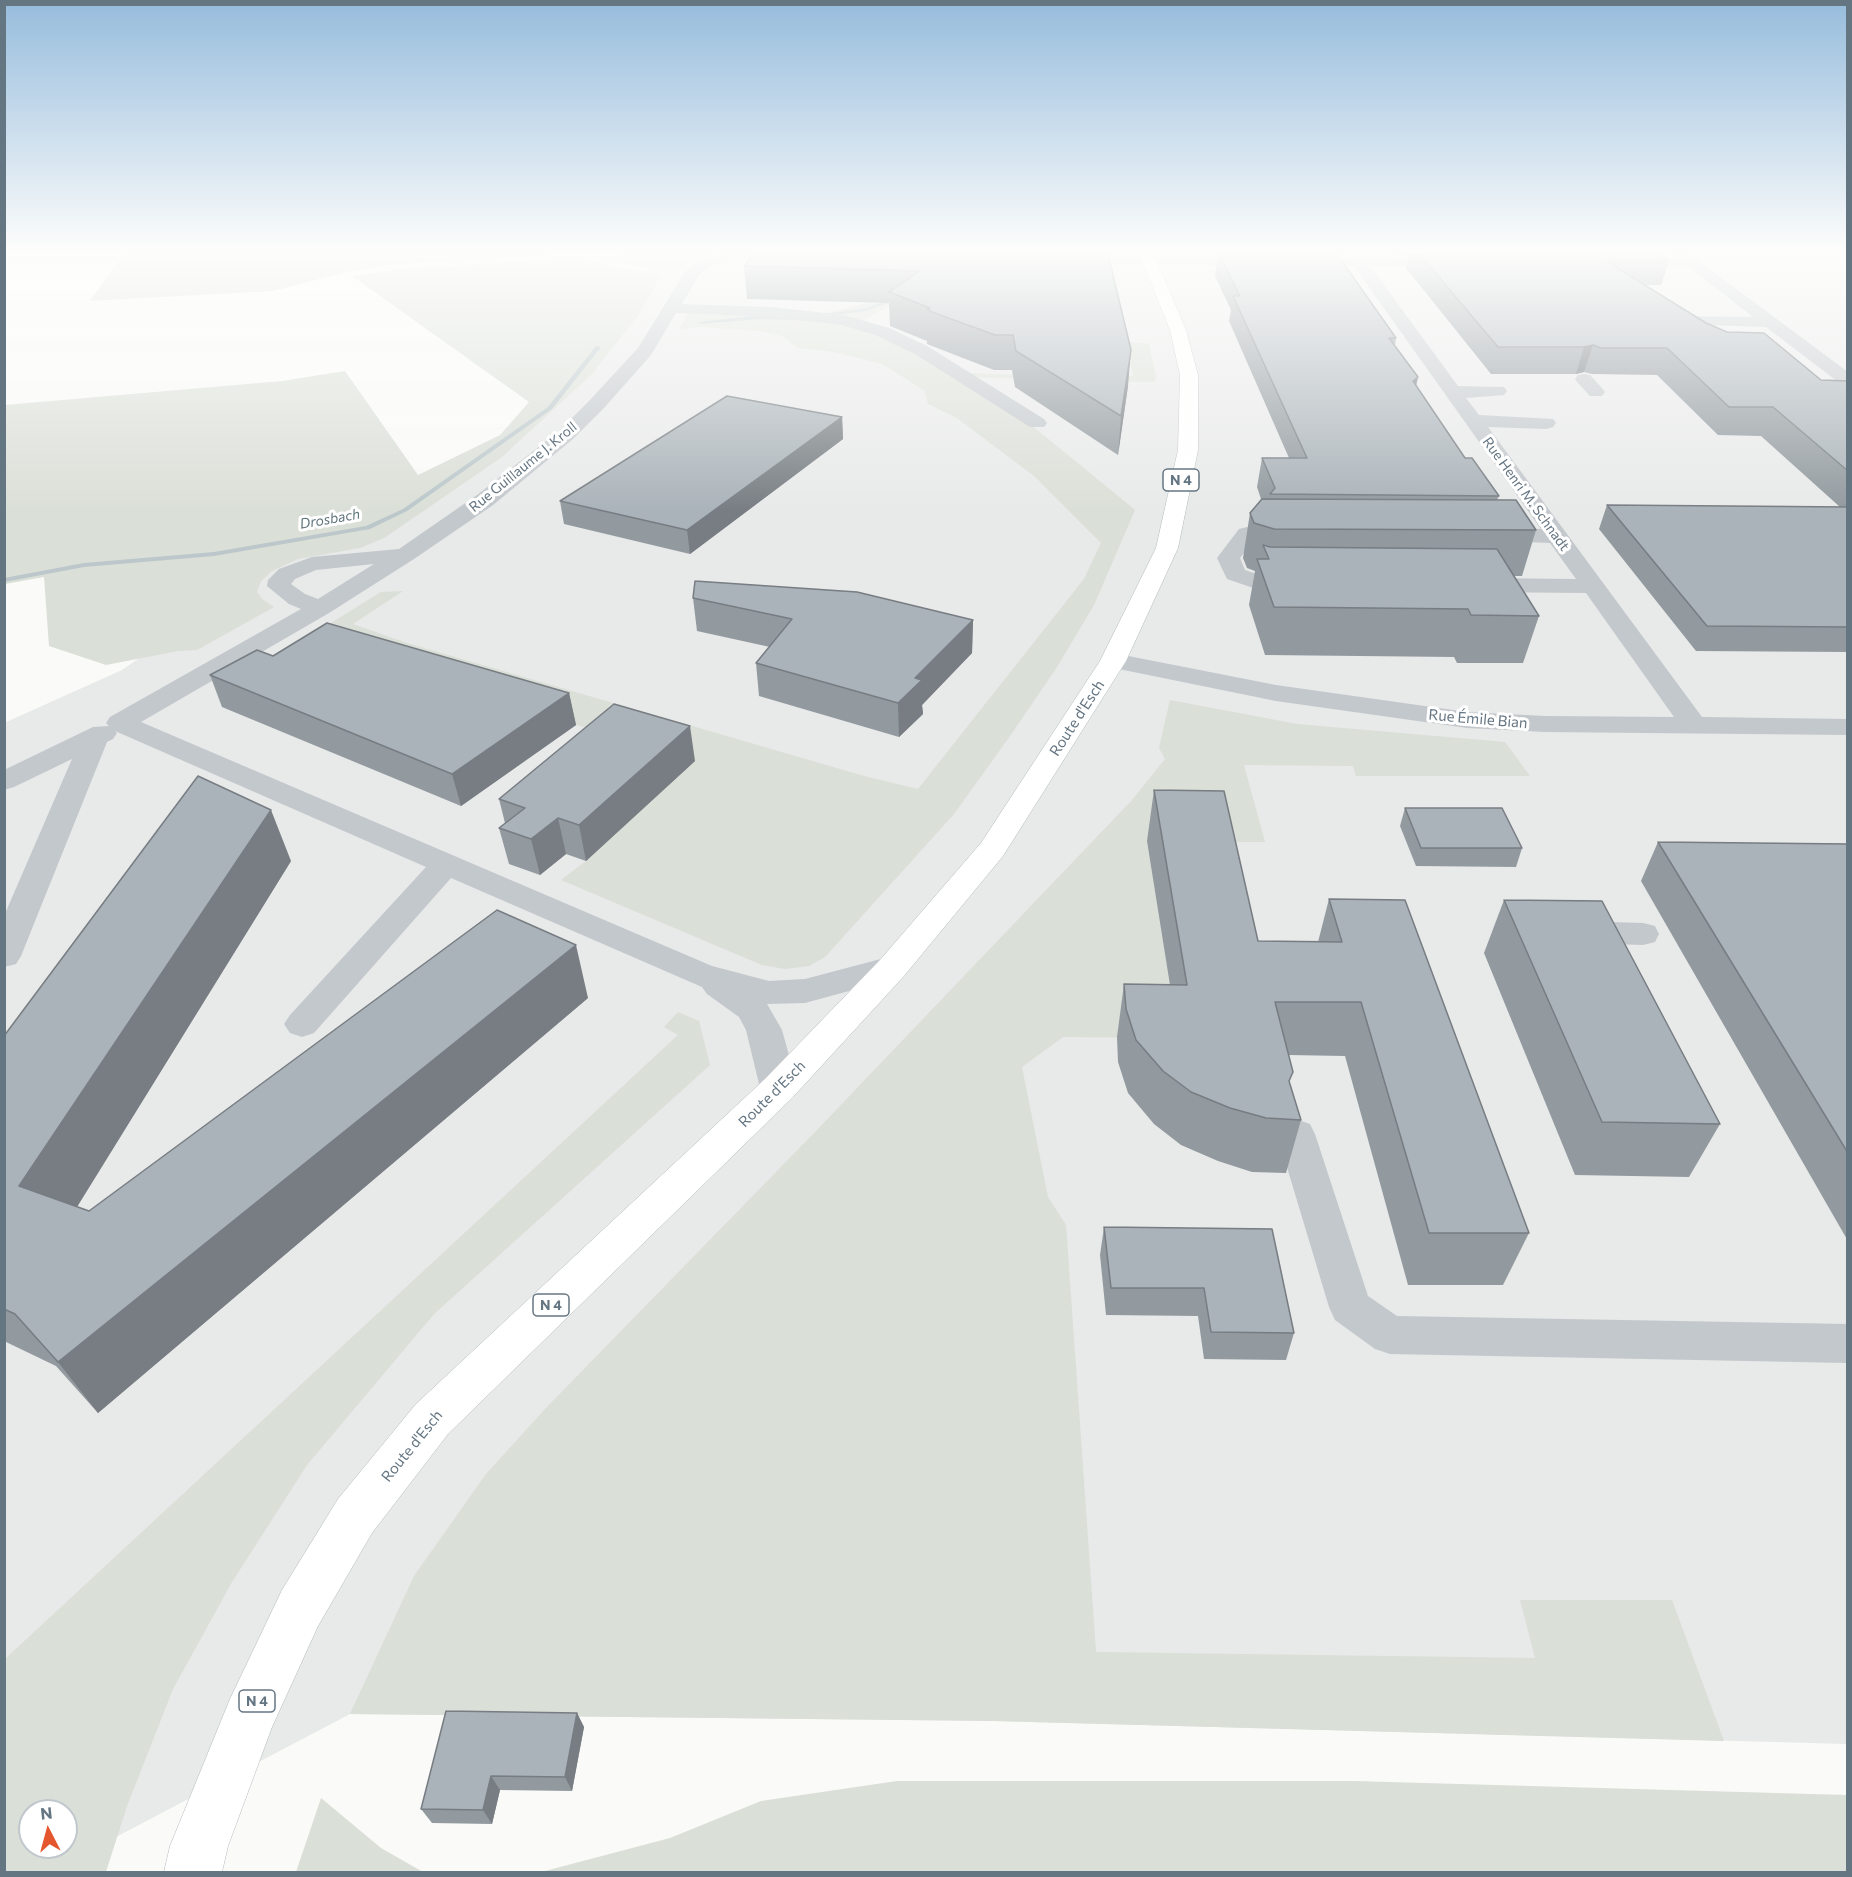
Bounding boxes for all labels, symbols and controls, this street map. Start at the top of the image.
street label: Rue Guillaume J. Kroll [466,418,580,516]
street label: Rue Henri M. Schnadt [1479,434,1573,554]
road number: N 4 [1163,469,1199,491]
water label: Drosbach [299,505,361,533]
street label: Route d'Esch [1046,677,1108,759]
street label: Rue Émile Bian [1428,706,1528,732]
street label: Route d'Esch [735,1057,809,1131]
road number: N 4 [533,1294,569,1316]
street label: Route d'Esch [378,1406,446,1486]
road number: N 4 [239,1690,275,1712]
north arrow [18,1799,78,1859]
text: N [39,1803,53,1823]

